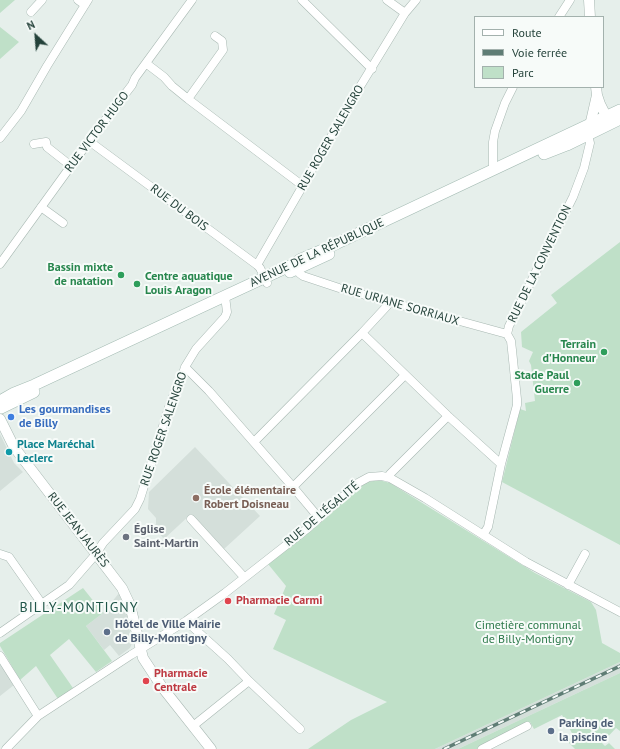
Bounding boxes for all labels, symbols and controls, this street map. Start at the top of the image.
north arrow [16,16,56,56]
legend [474,16,604,88]
text: N [24,17,37,33]
text: Route [512,25,542,40]
text: Voie ferrée [512,45,567,60]
text: Parc [512,65,534,80]
street label: RUE ROGER SALENGRO [295,83,367,193]
street label: RUE VICTOR HUGO [62,89,132,175]
street label: RUE DU BOIS [147,182,211,234]
street label: RUE DE LA CONVENTION [505,203,575,325]
street label: AVENUE DE LA RÉPUBLIQUE [248,216,386,290]
place label: Bassin mixte de natation [48,261,113,289]
marker: Bassin mixte de natation [116,270,126,280]
place label: Centre aquatique Louis Aragon [145,270,233,298]
marker: Centre aquatique Louis Aragon [132,279,142,289]
street label: RUE URIANE SORRIAUX [339,281,461,329]
place label: Terrain d'Honneur [542,338,596,366]
marker: Terrain d'Honneur [599,347,609,357]
place label: Stade Paul Guerre [514,369,569,397]
street label: RUE ROGER SALENGRO [138,370,190,488]
marker: Stade Paul Guerre [572,378,582,388]
place label: Les gourmandises de Billy [19,403,111,431]
marker: Les gourmandises de Billy [6,412,16,422]
place label: Place Maréchal Leclerc [17,438,94,466]
marker: Place Maréchal Leclerc [4,447,14,457]
street label: RUE DE L'ÉGALITÉ [282,479,362,549]
place label: École élémentaire Robert Doisneau [204,484,296,512]
street label: RUE JEAN JAURÈS [44,490,112,570]
marker: École élémentaire Robert Doisneau [191,493,201,503]
place label: Église Saint-Martin [134,523,198,551]
marker: Église Saint-Martin [121,532,131,542]
place label: Pharmacie Carmi [236,594,322,608]
marker: Pharmacie Carmi [223,596,233,606]
district label: BILLY-MONTIGNY [20,600,138,616]
place label: Hôtel de Ville Mairie de Billy-Montigny [115,618,221,646]
park label: Cimetière communal de Billy-Montigny [475,619,581,647]
marker: Hôtel de Ville Mairie de Billy-Montigny [102,627,112,637]
place label: Pharmacie Centrale [154,667,208,695]
marker: Pharmacie Centrale [141,676,151,686]
place label: Parking de la piscine [559,717,613,745]
marker: Parking de la piscine [546,726,556,736]

